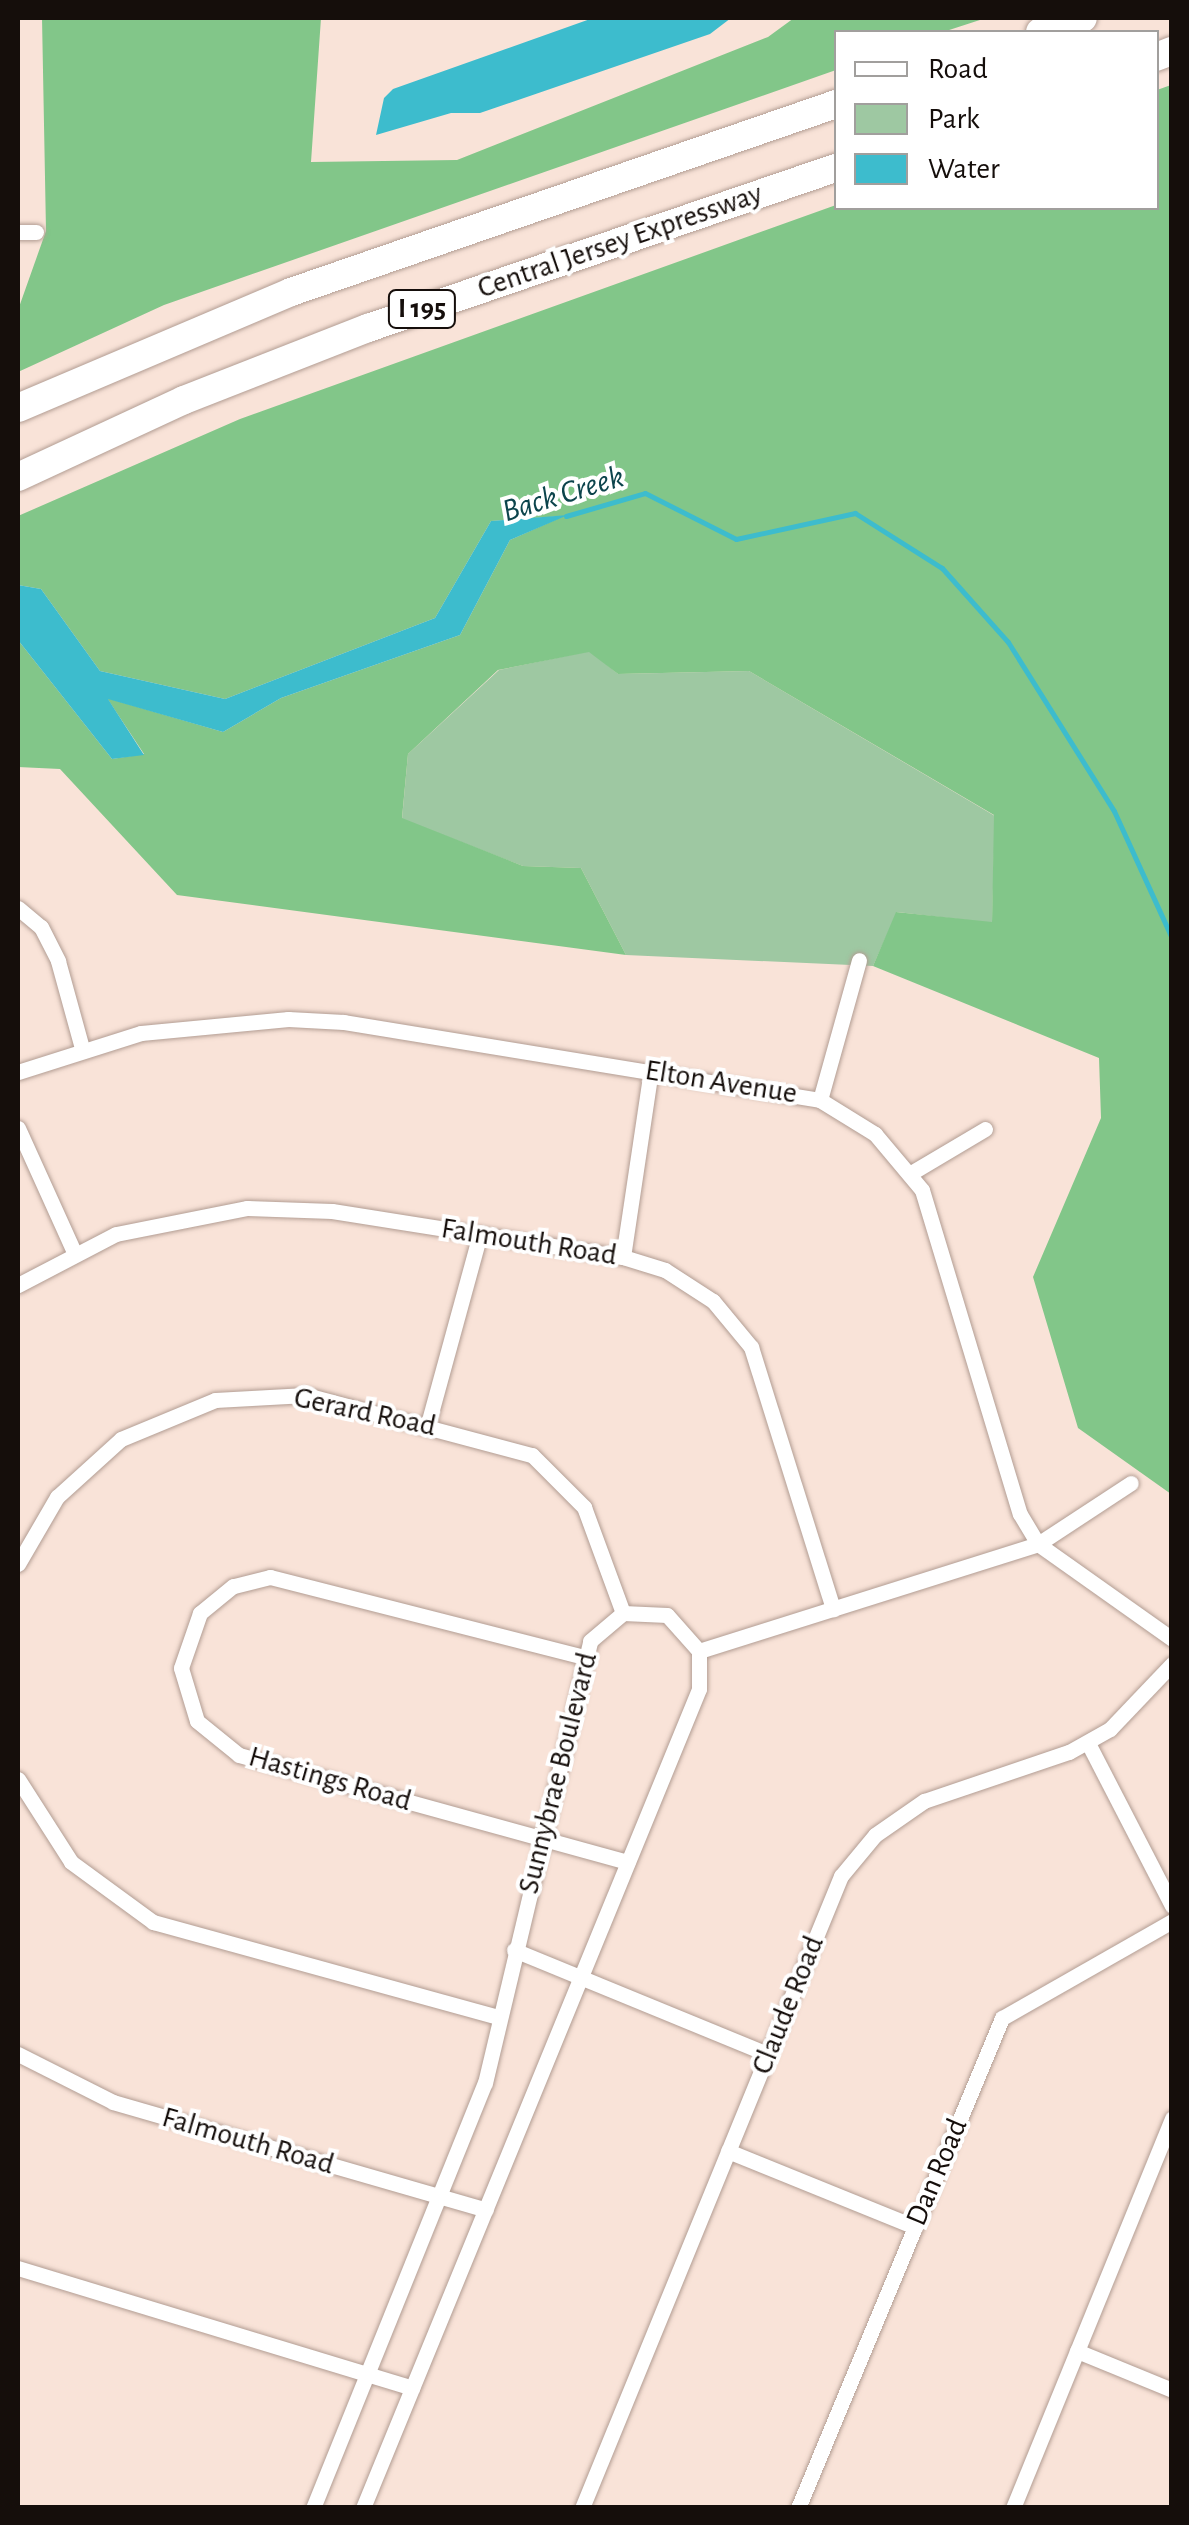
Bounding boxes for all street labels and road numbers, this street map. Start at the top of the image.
street label: Central Jersey Expressway [473,175,767,307]
road number: I 195 [387,286,457,332]
street label: Elton Avenue [642,1052,800,1112]
street label: Falmouth Road [439,1210,619,1274]
street label: Gerard Road [291,1379,439,1445]
street label: Sunnybrae Boulevard [511,1649,605,1897]
street label: Hastings Road [245,1739,415,1819]
street label: Claude Road [744,1931,832,2079]
street label: Falmouth Road [158,2099,338,2183]
street label: Dan Road [898,2113,976,2231]

